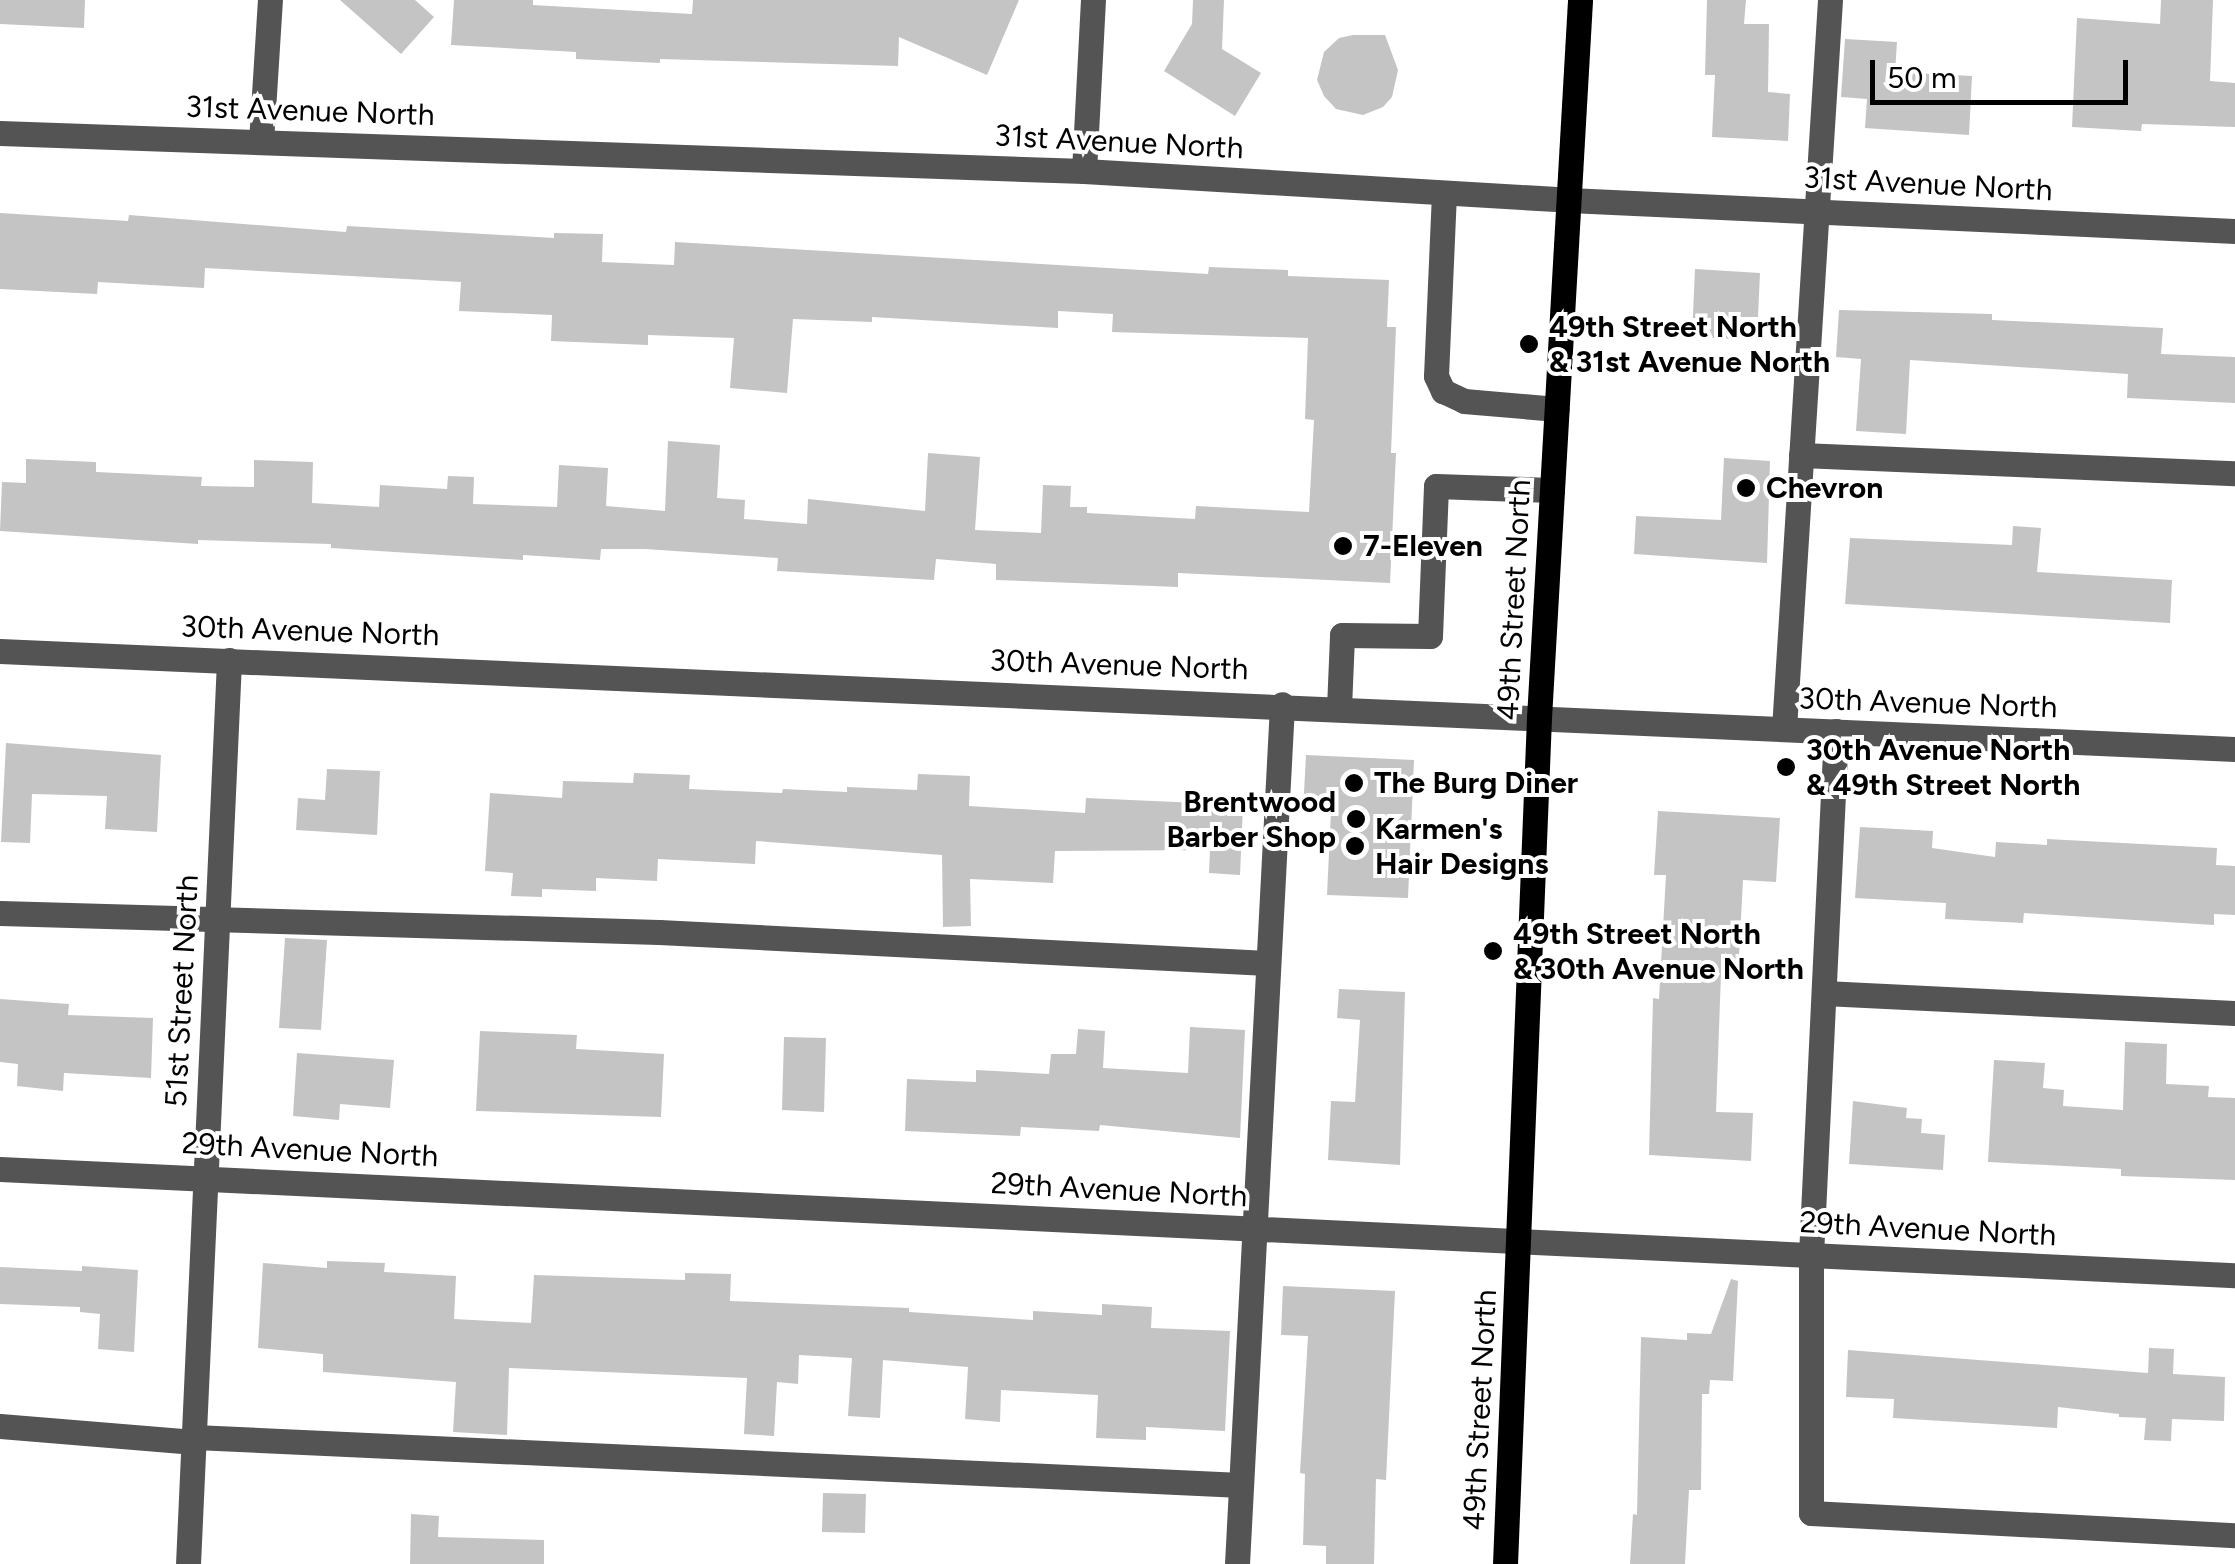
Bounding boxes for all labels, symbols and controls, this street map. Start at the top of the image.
scale bar [1875,40,2132,102]
text: 50 m [1887,59,1956,96]
street label: 31st Avenue North [185,89,435,133]
street label: 31st Avenue North [994,118,1244,166]
street label: 31st Avenue North [1803,160,2053,208]
place label: 49th Street North & 31st Avenue North [1549,309,1830,380]
marker: 49th Street North & 31st Avenue North [1518,333,1540,355]
place label: Chevron [1766,470,1883,506]
marker: Chevron [1735,477,1757,499]
street label: 49th Street North [1490,479,1538,721]
place label: 7-Eleven [1363,528,1483,564]
marker: 7-Eleven [1332,535,1354,557]
street label: 30th Avenue North [180,608,440,654]
street label: 30th Avenue North [989,642,1249,688]
street label: 30th Avenue North [1798,680,2058,726]
place label: 30th Avenue North & 49th Street North [1806,732,2080,802]
marker: 30th Avenue North & 49th Street North [1775,756,1797,778]
place label: The Burg Diner [1374,765,1578,801]
marker: The Burg Diner [1343,772,1365,794]
place label: Brentwood Barber Shop [1167,784,1336,854]
marker: Brentwood Barber Shop [1345,808,1367,830]
place label: Karmen's Hair Designs [1375,811,1548,882]
marker: Karmen's Hair Designs [1344,835,1366,857]
street label: 51st Street North [158,874,206,1108]
place label: 49th Street North & 30th Avenue North [1513,916,1804,986]
marker: 49th Street North & 30th Avenue North [1482,940,1504,962]
street label: 29th Avenue North [181,1125,439,1175]
street label: 29th Avenue North [990,1165,1248,1215]
street label: 29th Avenue North [1799,1204,2057,1254]
street label: 49th Street North [1456,1289,1504,1531]

